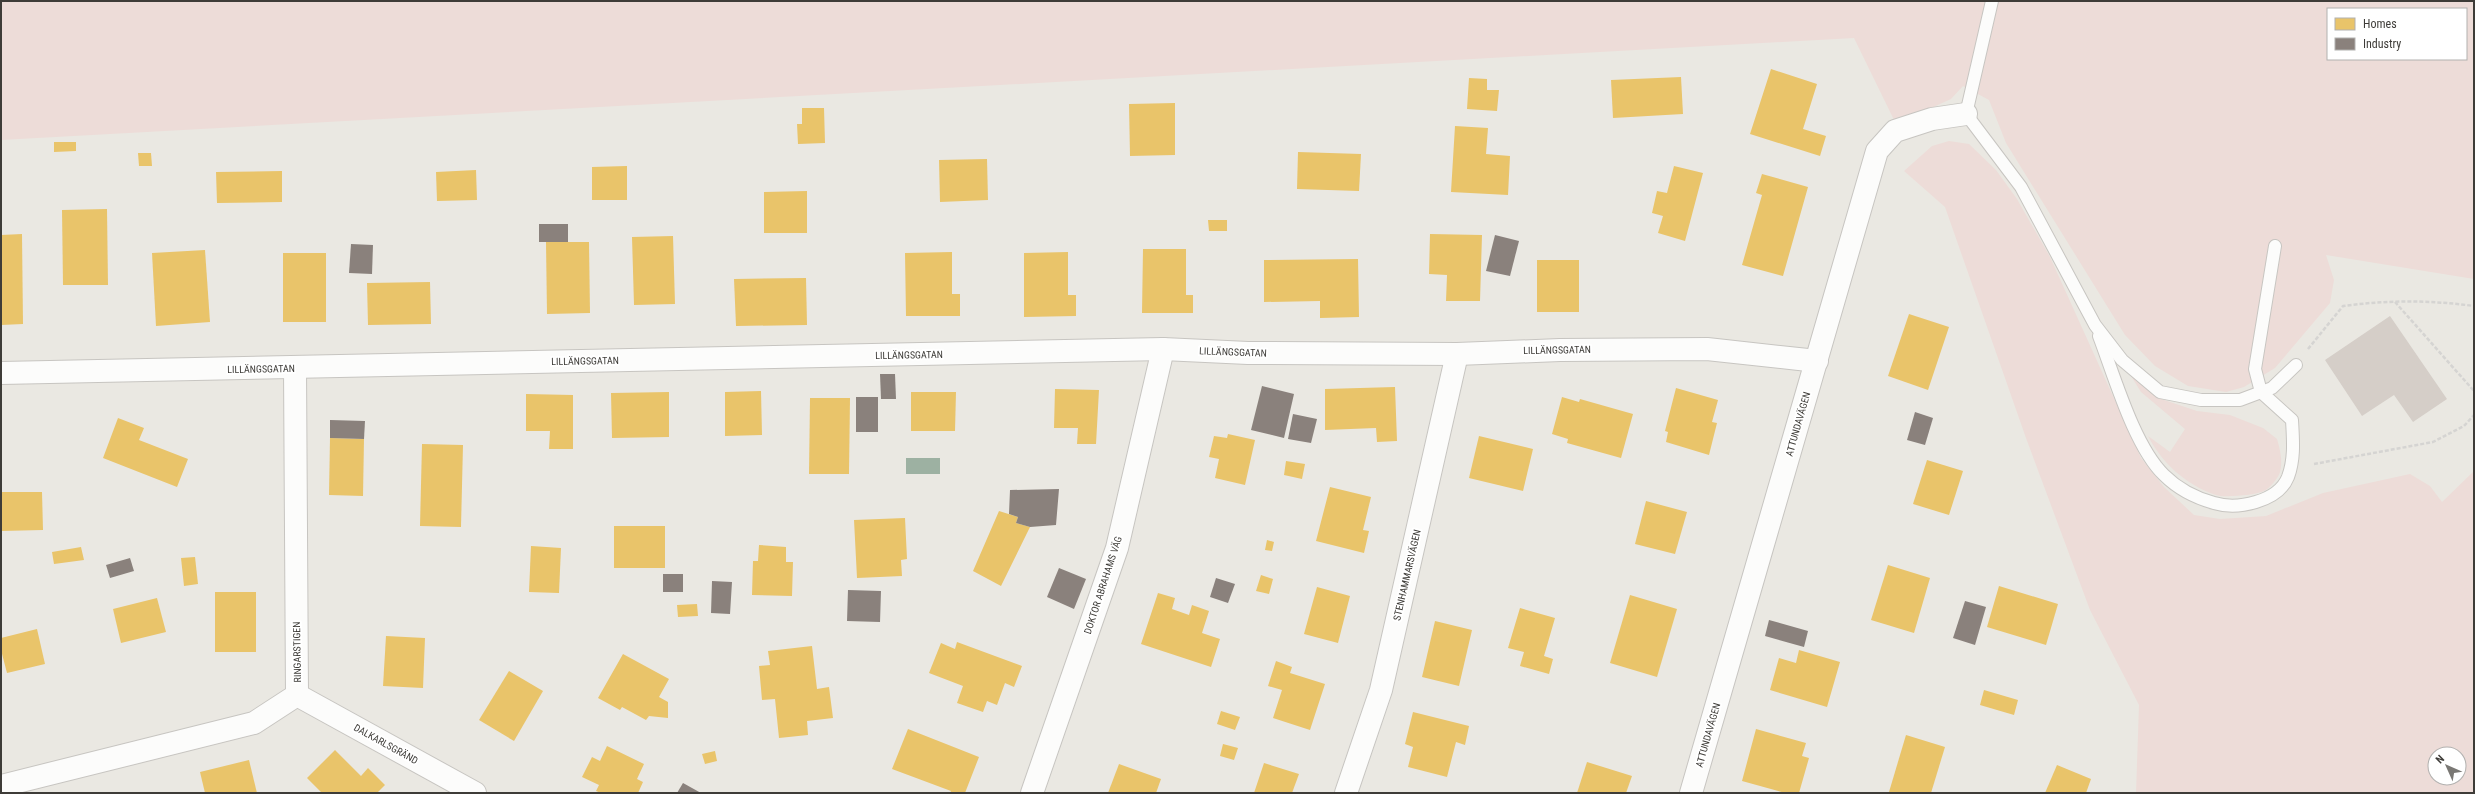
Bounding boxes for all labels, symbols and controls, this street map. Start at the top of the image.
legend [2327,8,2467,60]
text: Homes [2363,17,2397,31]
text: Industry [2363,37,2401,51]
street label: LILLÄNGSGATAN [1523,343,1591,356]
street label: LILLÄNGSGATAN [1199,344,1267,359]
street label: LILLÄNGSGATAN [875,348,943,361]
street label: LILLÄNGSGATAN [551,354,619,367]
street label: LILLÄNGSGATAN [227,362,295,375]
street label: ATTUNDAVÄGEN [1783,390,1812,457]
street label: STENHAMMARSVÄGEN [1390,528,1423,622]
street label: DOKTOR ABRAHAMS VÄG [1081,534,1124,635]
street label: RINGARSTIGEN [291,621,303,683]
street label: ATTUNDAVÄGEN [1693,701,1722,768]
street label: DALKARLSGRÄND [352,721,421,766]
north arrow [2427,746,2467,786]
text: N [2433,752,2447,766]

